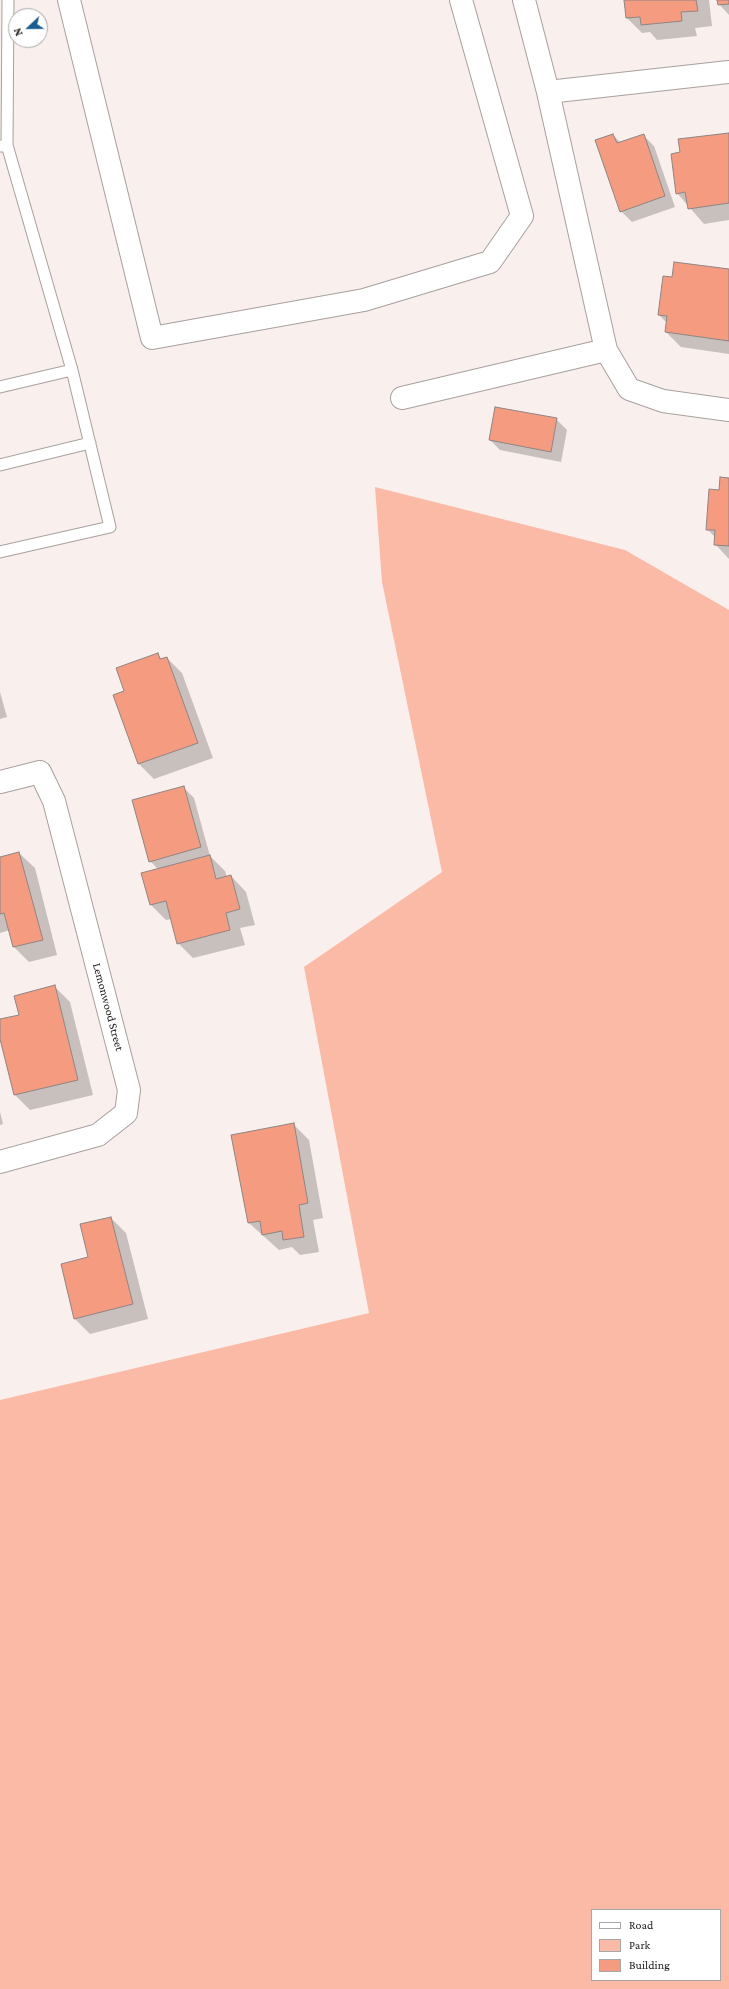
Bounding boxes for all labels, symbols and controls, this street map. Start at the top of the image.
north arrow [8,8,48,48]
text: N [11,26,25,38]
street label: Lemonwood Street [89,961,127,1053]
legend [591,1909,721,1981]
text: Road [629,1918,653,1932]
text: Park [629,1938,650,1952]
text: Building [629,1958,670,1972]

